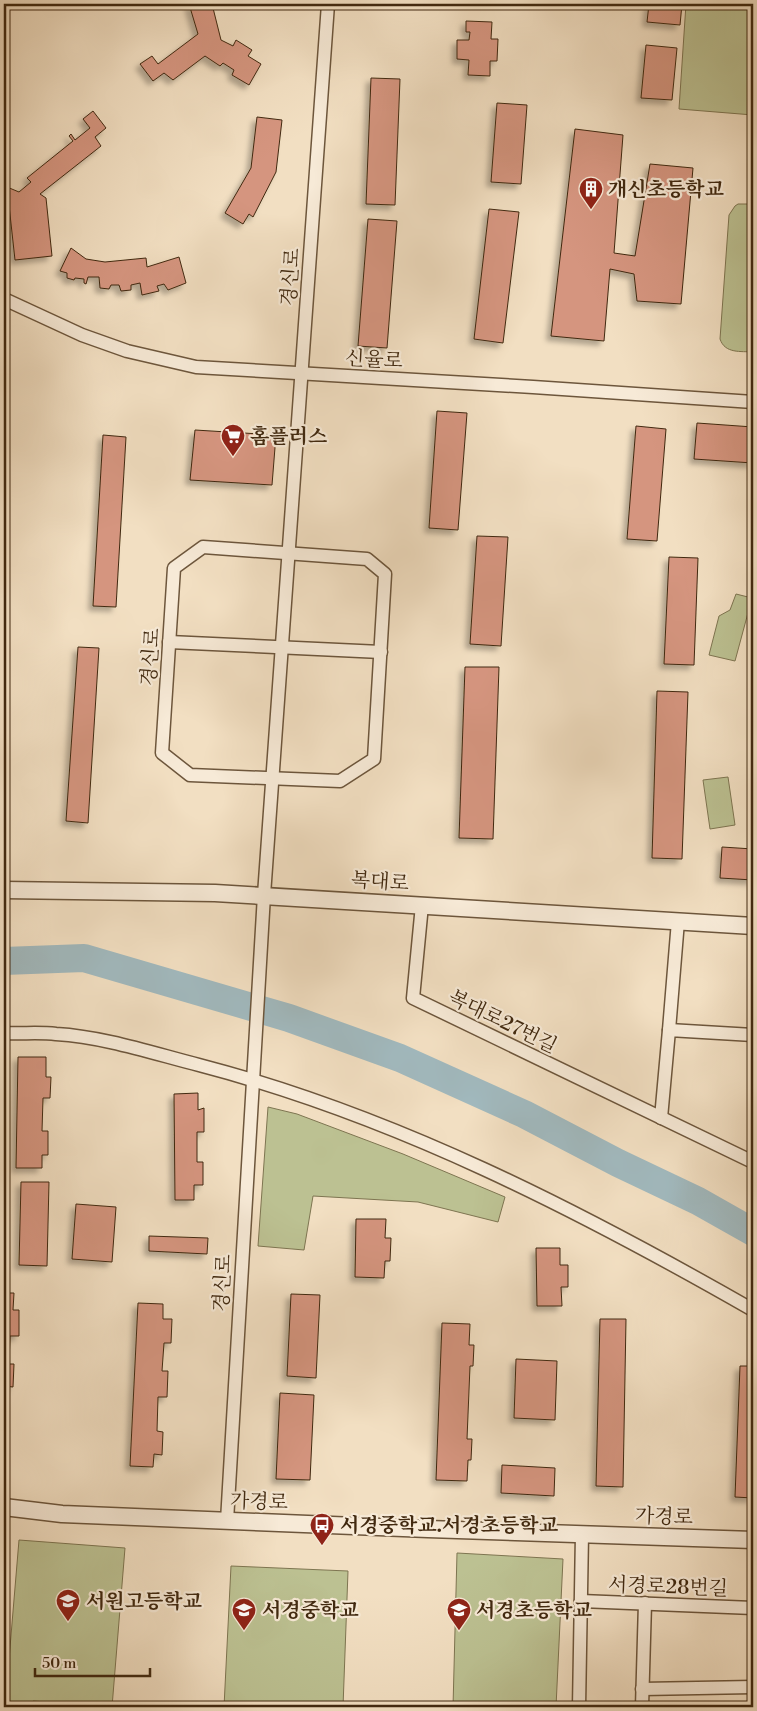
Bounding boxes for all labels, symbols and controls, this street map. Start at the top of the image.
building icon: 개신초등학교 [578,176,604,210]
place label: 개신초등학교 [608,178,725,203]
street label: 경신로 [277,247,306,307]
street label: 신율로 [344,346,404,374]
supermarket icon: 홈플러스 [220,423,246,457]
place label: 홈플러스 [250,425,327,450]
street label: 경신로 [137,627,166,687]
street label: 복대로 [350,868,410,897]
street label: 복대로27번길 [444,985,561,1059]
street label: 경신로 [209,1253,237,1313]
street label: 가경로 [230,1489,288,1516]
street label: 가경로 [635,1504,693,1531]
bus stop icon: 서경중학교.서경초등학교 [309,1512,335,1546]
place label: 서경중학교.서경초등학교 [340,1514,559,1539]
street label: 서경로28번길 [607,1573,728,1602]
school or university icon: 서원고등학교 [55,1588,81,1622]
place label: 서원고등학교 [86,1590,203,1615]
school or university icon: 서경중학교 [231,1597,257,1631]
school or university icon: 서경초등학교 [446,1597,472,1631]
place label: 서경중학교 [262,1599,359,1624]
place label: 서경초등학교 [476,1599,593,1624]
scale bar [35,1646,150,1678]
text: 50 m [42,1654,76,1673]

